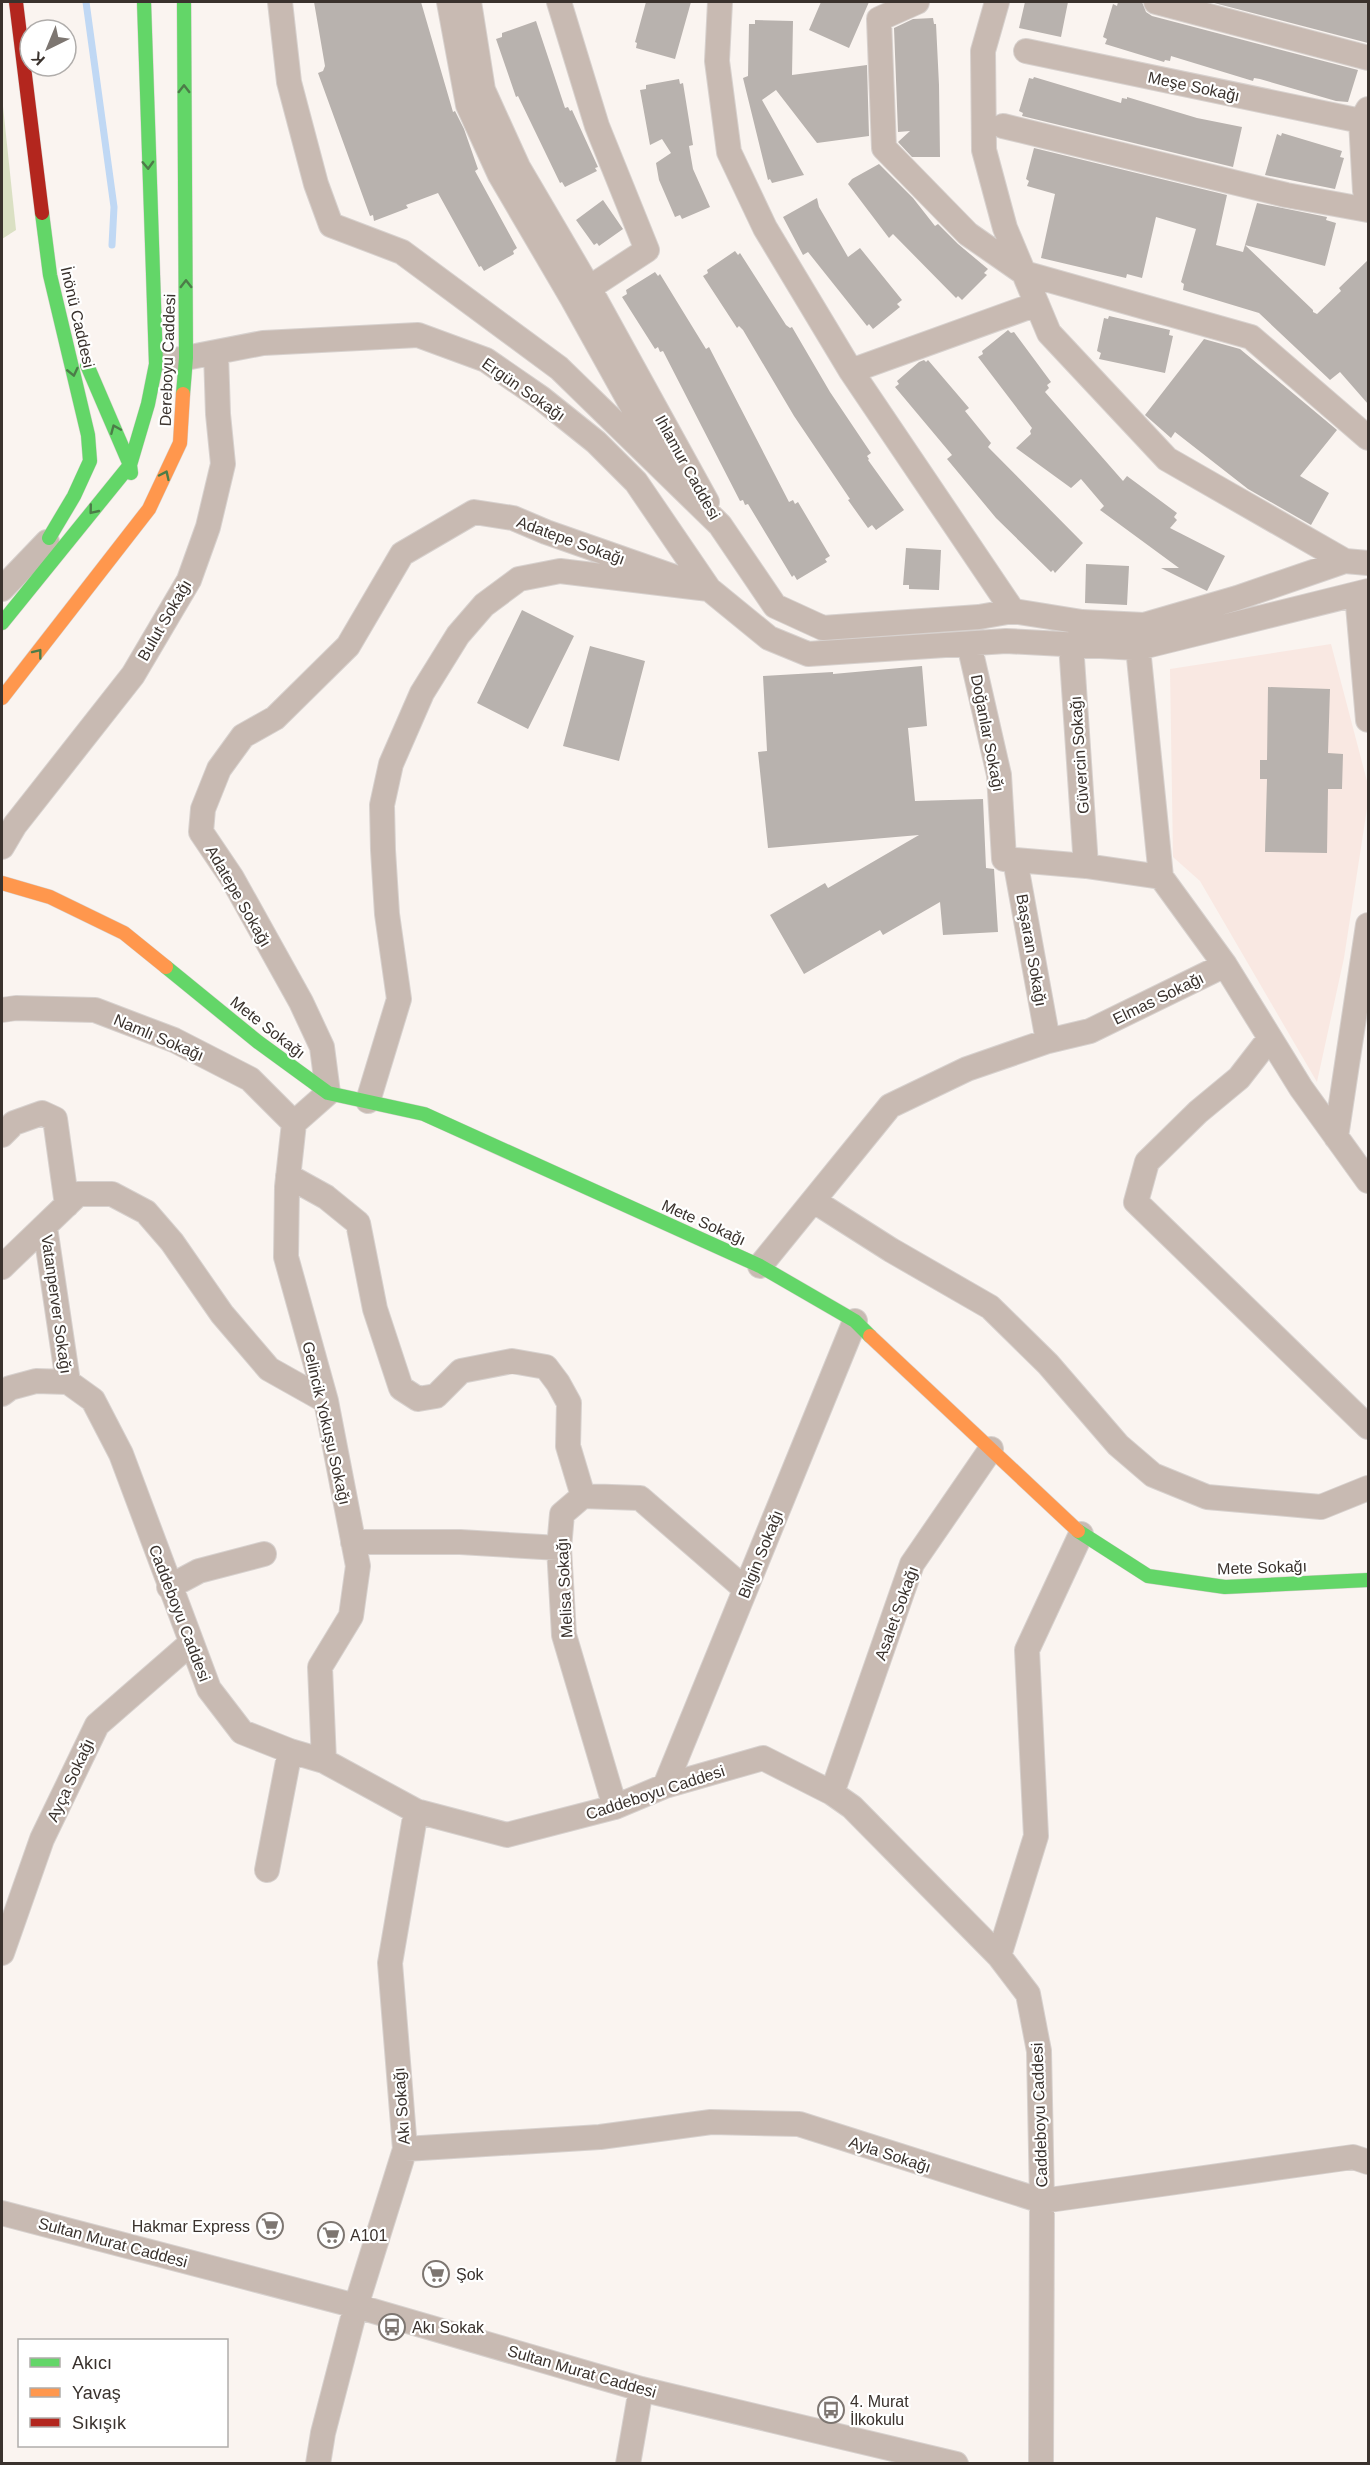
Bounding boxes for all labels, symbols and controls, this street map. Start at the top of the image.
north arrow [18,18,78,78]
text: K [28,48,48,69]
street label: Meşe Sokağı [1146,68,1241,105]
one-way arrow [178,84,190,93]
one-way arrow [142,160,154,169]
street label: İnönü Caddesi [58,265,98,369]
one-way arrow [180,279,192,288]
street label: Dereboyu Caddesi [157,293,178,427]
street label: Ergün Sokağı [479,355,568,424]
one-way arrow [66,367,79,377]
street label: Ihlamur Caddesi [652,412,723,522]
one-way arrow [110,424,122,435]
one-way arrow [158,471,170,482]
one-way arrow [90,503,101,514]
street label: Adatepe Sokağı [514,513,627,568]
street label: Bulut Sokağı [134,577,194,664]
one-way arrow [30,648,41,659]
street label: Doğanlar Sokağı [968,673,1007,793]
street label: Güvercin Sokağı [1067,695,1092,815]
street label: Adatepe Sokağı [203,843,274,950]
street label: Başaran Sokağı [1013,893,1050,1008]
street label: Elmas Sokağı [1110,969,1206,1028]
street label: Mete Sokağı [227,993,308,1062]
street label: Namlı Sokağı [111,1011,206,1064]
street label: Mete Sokağı [659,1196,748,1248]
street label: Vatanperver Sokağı [38,1233,75,1375]
street label: Gelincik Yokuşu Sokağı [299,1340,354,1506]
street label: Bilgin Sokağı [735,1508,786,1601]
street label: Melisa Sokağı [553,1537,576,1639]
street label: Caddeboyu Caddesi [146,1542,213,1684]
street label: Mete Sokağı [1217,1557,1307,1578]
street label: Asalet Sokağı [872,1564,921,1662]
street label: Ayça Sokağı [44,1736,97,1824]
street label: Caddeboyu Caddesi [584,1762,727,1823]
street label: Caddeboyu Caddesi [1028,2042,1051,2188]
street label: Akı Sokağı [390,2067,413,2145]
street label: Ayla Sokağı [847,2133,933,2176]
supermarket icon: Hakmar Express [255,2211,285,2241]
street label: Sultan Murat Caddesi [36,2214,189,2271]
place label: Hakmar Express [132,2218,250,2235]
supermarket icon: A101 [316,2220,346,2250]
place label: A101 [350,2227,387,2244]
supermarket icon: Şok [421,2259,451,2289]
place label: Şok [456,2266,485,2283]
bus stop icon: Akı Sokak [377,2312,407,2342]
place label: Akı Sokak [412,2319,485,2336]
legend [18,2339,228,2447]
street label: Sultan Murat Caddesi [506,2342,658,2401]
text: Akıcı [72,2353,112,2373]
text: Yavaş [72,2383,121,2403]
place label: 4. Murat İlkokulu [850,2393,909,2428]
bus stop icon: 4. Murat İlkokulu [816,2395,846,2425]
text: Sıkışık [72,2413,127,2433]

